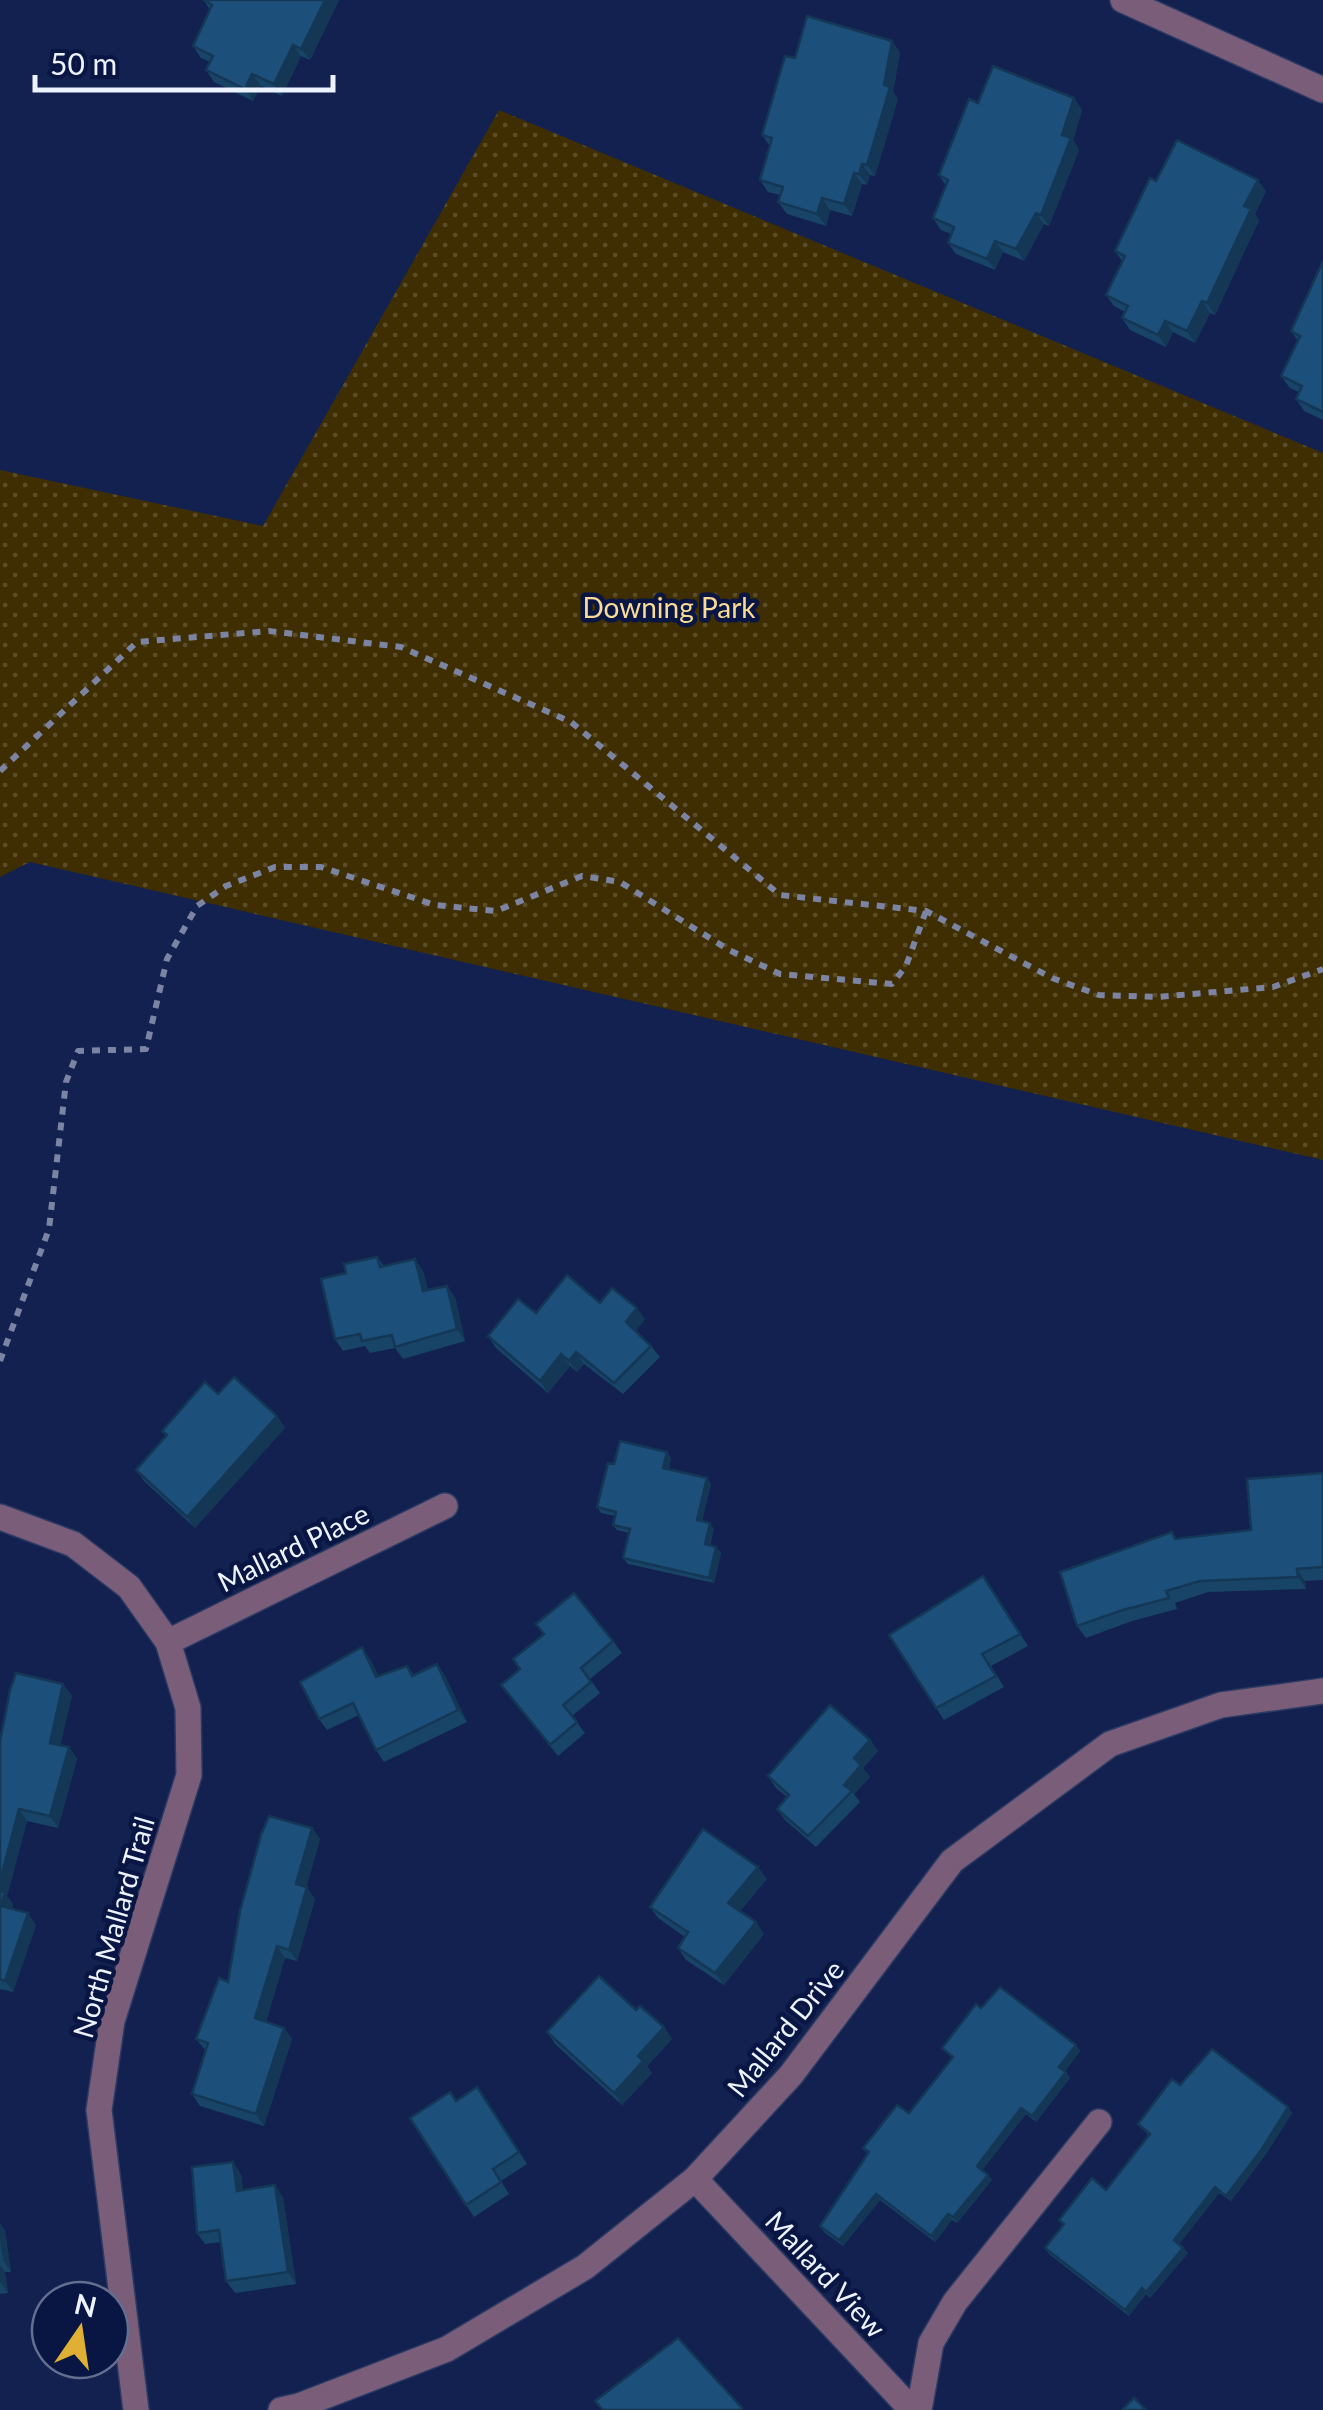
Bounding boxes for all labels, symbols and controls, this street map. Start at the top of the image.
scale bar [35,30,332,92]
text: 50 m [50,45,117,81]
park label: Downing Park [582,590,756,624]
street label: Mallard Place [212,1496,374,1598]
street label: North Mallard Trail [65,1812,161,2042]
street label: Mallard Drive [720,1953,850,2103]
street label: Mallard View [759,2204,893,2344]
north arrow [30,2280,130,2380]
text: N [72,2286,100,2324]

